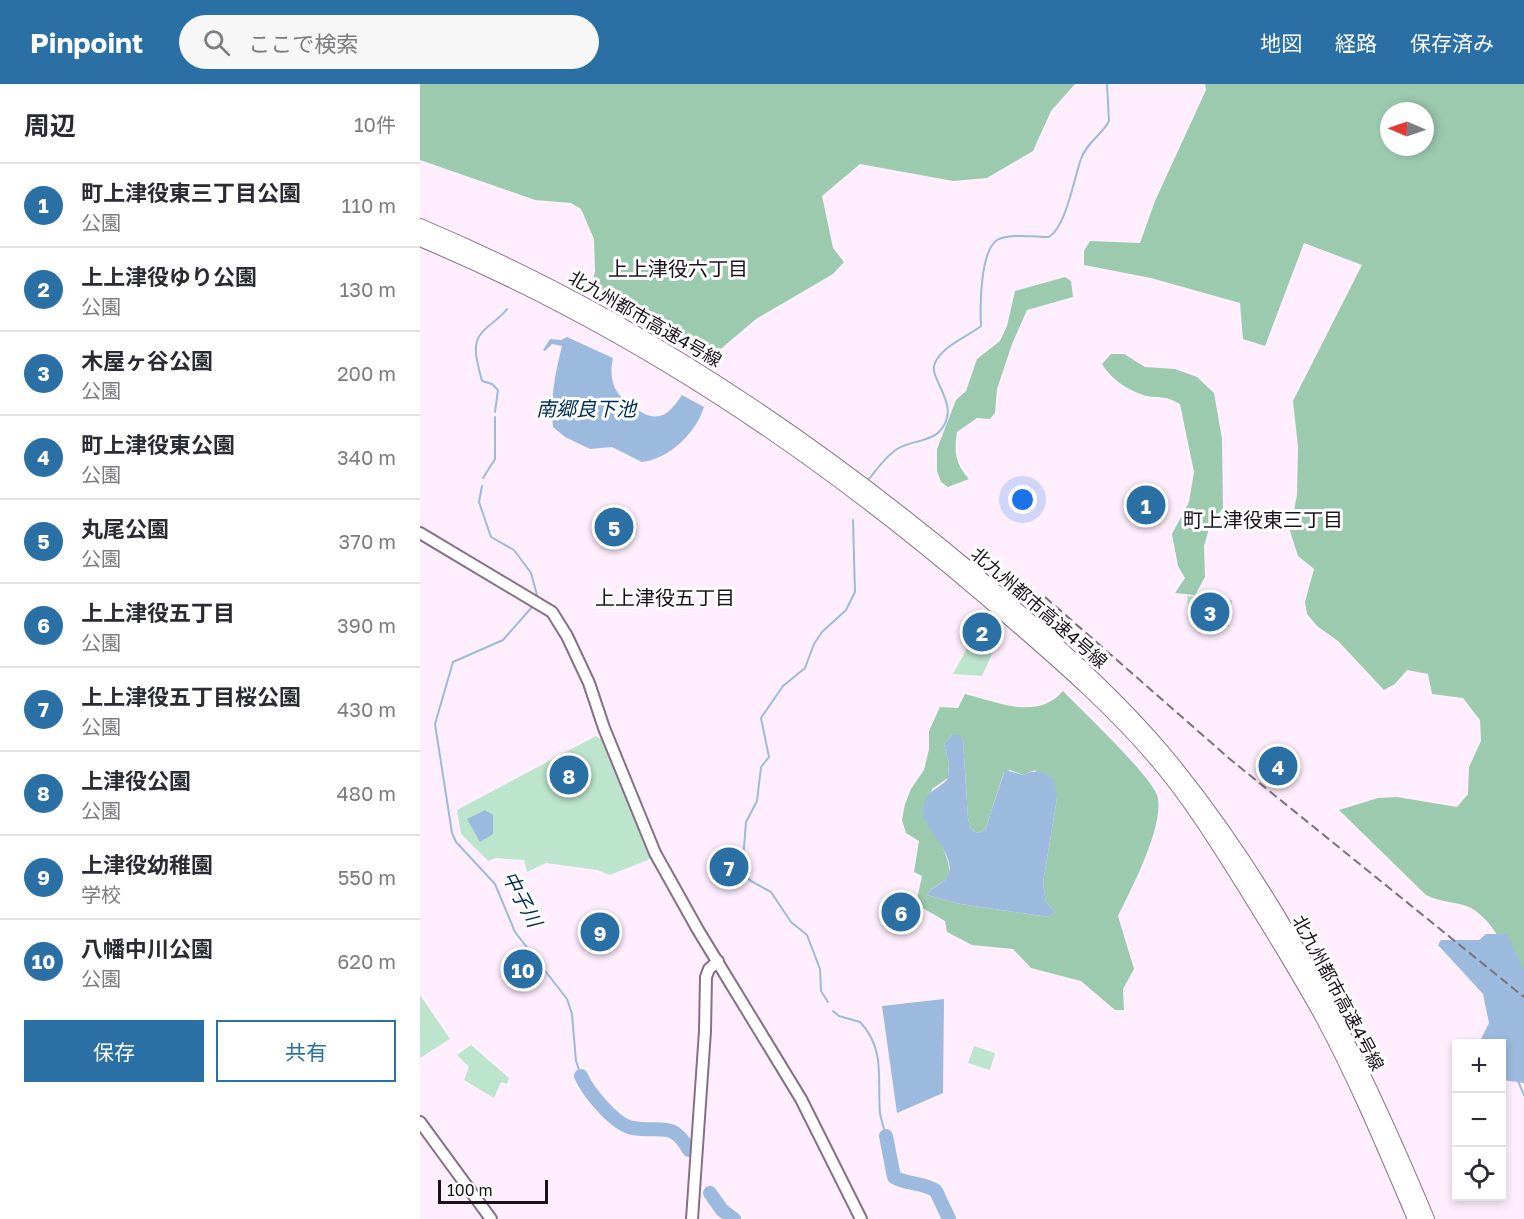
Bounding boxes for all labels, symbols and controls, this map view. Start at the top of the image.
search box [179,15,599,69]
text: Pinpoint [30,26,143,59]
icon: search [200,26,233,59]
text: ここで検索 [248,30,358,57]
text: 地図 [1260,30,1302,56]
text: 経路 [1335,30,1377,56]
text: 保存済み [1410,30,1494,56]
north arrow [1380,102,1434,156]
text: 周辺 [24,110,76,141]
text: 10件 [354,112,396,136]
text: 町上津役東三丁目公園 [81,179,301,206]
text: 1 [38,193,49,217]
text: 110 m [342,193,396,217]
text: 公園 [81,210,121,234]
district label: 上上津役六丁目 [608,256,748,280]
text: 上上津役ゆり公園 [81,263,257,290]
street label: 北九州都市高速4号線 [565,265,726,371]
text: 2 [37,277,50,301]
text: 130 m [340,277,396,301]
text: 公園 [81,294,121,318]
text: 木屋ヶ谷公園 [81,347,213,374]
text: 3 [37,361,50,385]
text: 200 m [337,361,396,385]
text: 公園 [81,378,121,402]
water label: 南郷良下池 [536,396,638,420]
text: 町上津役東公園 [81,431,235,458]
text: 4 [37,445,50,469]
text: 340 m [337,445,396,469]
text: 公園 [81,462,121,486]
pin: 1 [1126,482,1166,528]
your location [1008,485,1037,514]
pin: 5 [594,504,634,550]
district label: 町上津役東三丁目 [1183,507,1343,531]
text: 丸尾公園 [81,515,169,542]
text: 5 [37,529,50,553]
text: 370 m [339,529,396,553]
street label: 北九州都市高速4号線 [967,542,1112,672]
text: 公園 [81,546,121,570]
district label: 上上津役五丁目 [595,585,735,609]
pin: 3 [1190,590,1230,634]
text: 上上津役五丁目 [81,599,235,626]
pin: 2 [962,610,1002,654]
text: 6 [37,613,50,637]
text: 390 m [337,613,396,637]
text: 公園 [81,630,121,654]
text: 上上津役五丁目桜公園 [81,683,301,710]
text: 7 [38,697,49,721]
text: 430 m [337,697,396,721]
text: 公園 [81,714,121,738]
pin: 4 [1258,744,1298,788]
pin: 8 [550,752,588,798]
text: 上津役公園 [81,767,191,794]
text: 8 [37,781,50,805]
text: 480 m [337,781,396,805]
text: 公園 [81,798,121,822]
pin: 7 [710,844,748,890]
text: 上津役幼稚園 [81,851,213,878]
text: 9 [37,865,50,889]
text: 550 m [338,865,396,889]
water label: 中子川 [498,866,549,932]
text: 学校 [81,882,121,906]
pin: 6 [882,890,920,934]
pin: 9 [580,910,620,954]
street label: 北九州都市高速4号線 [1289,911,1389,1074]
text: 八幡中川公園 [81,935,213,962]
pin: 10 [504,946,542,992]
text: 10 [32,949,55,973]
text: 620 m [337,949,396,973]
text: 公園 [81,966,121,990]
button: 保存 [24,1020,204,1082]
button: 共有 [216,1020,396,1082]
map controls [1452,1039,1506,1201]
button: + [1452,1039,1506,1093]
button: − [1452,1093,1506,1147]
button: locate [1452,1147,1506,1201]
scale bar [438,1177,548,1204]
text: 100 m [447,1180,493,1200]

